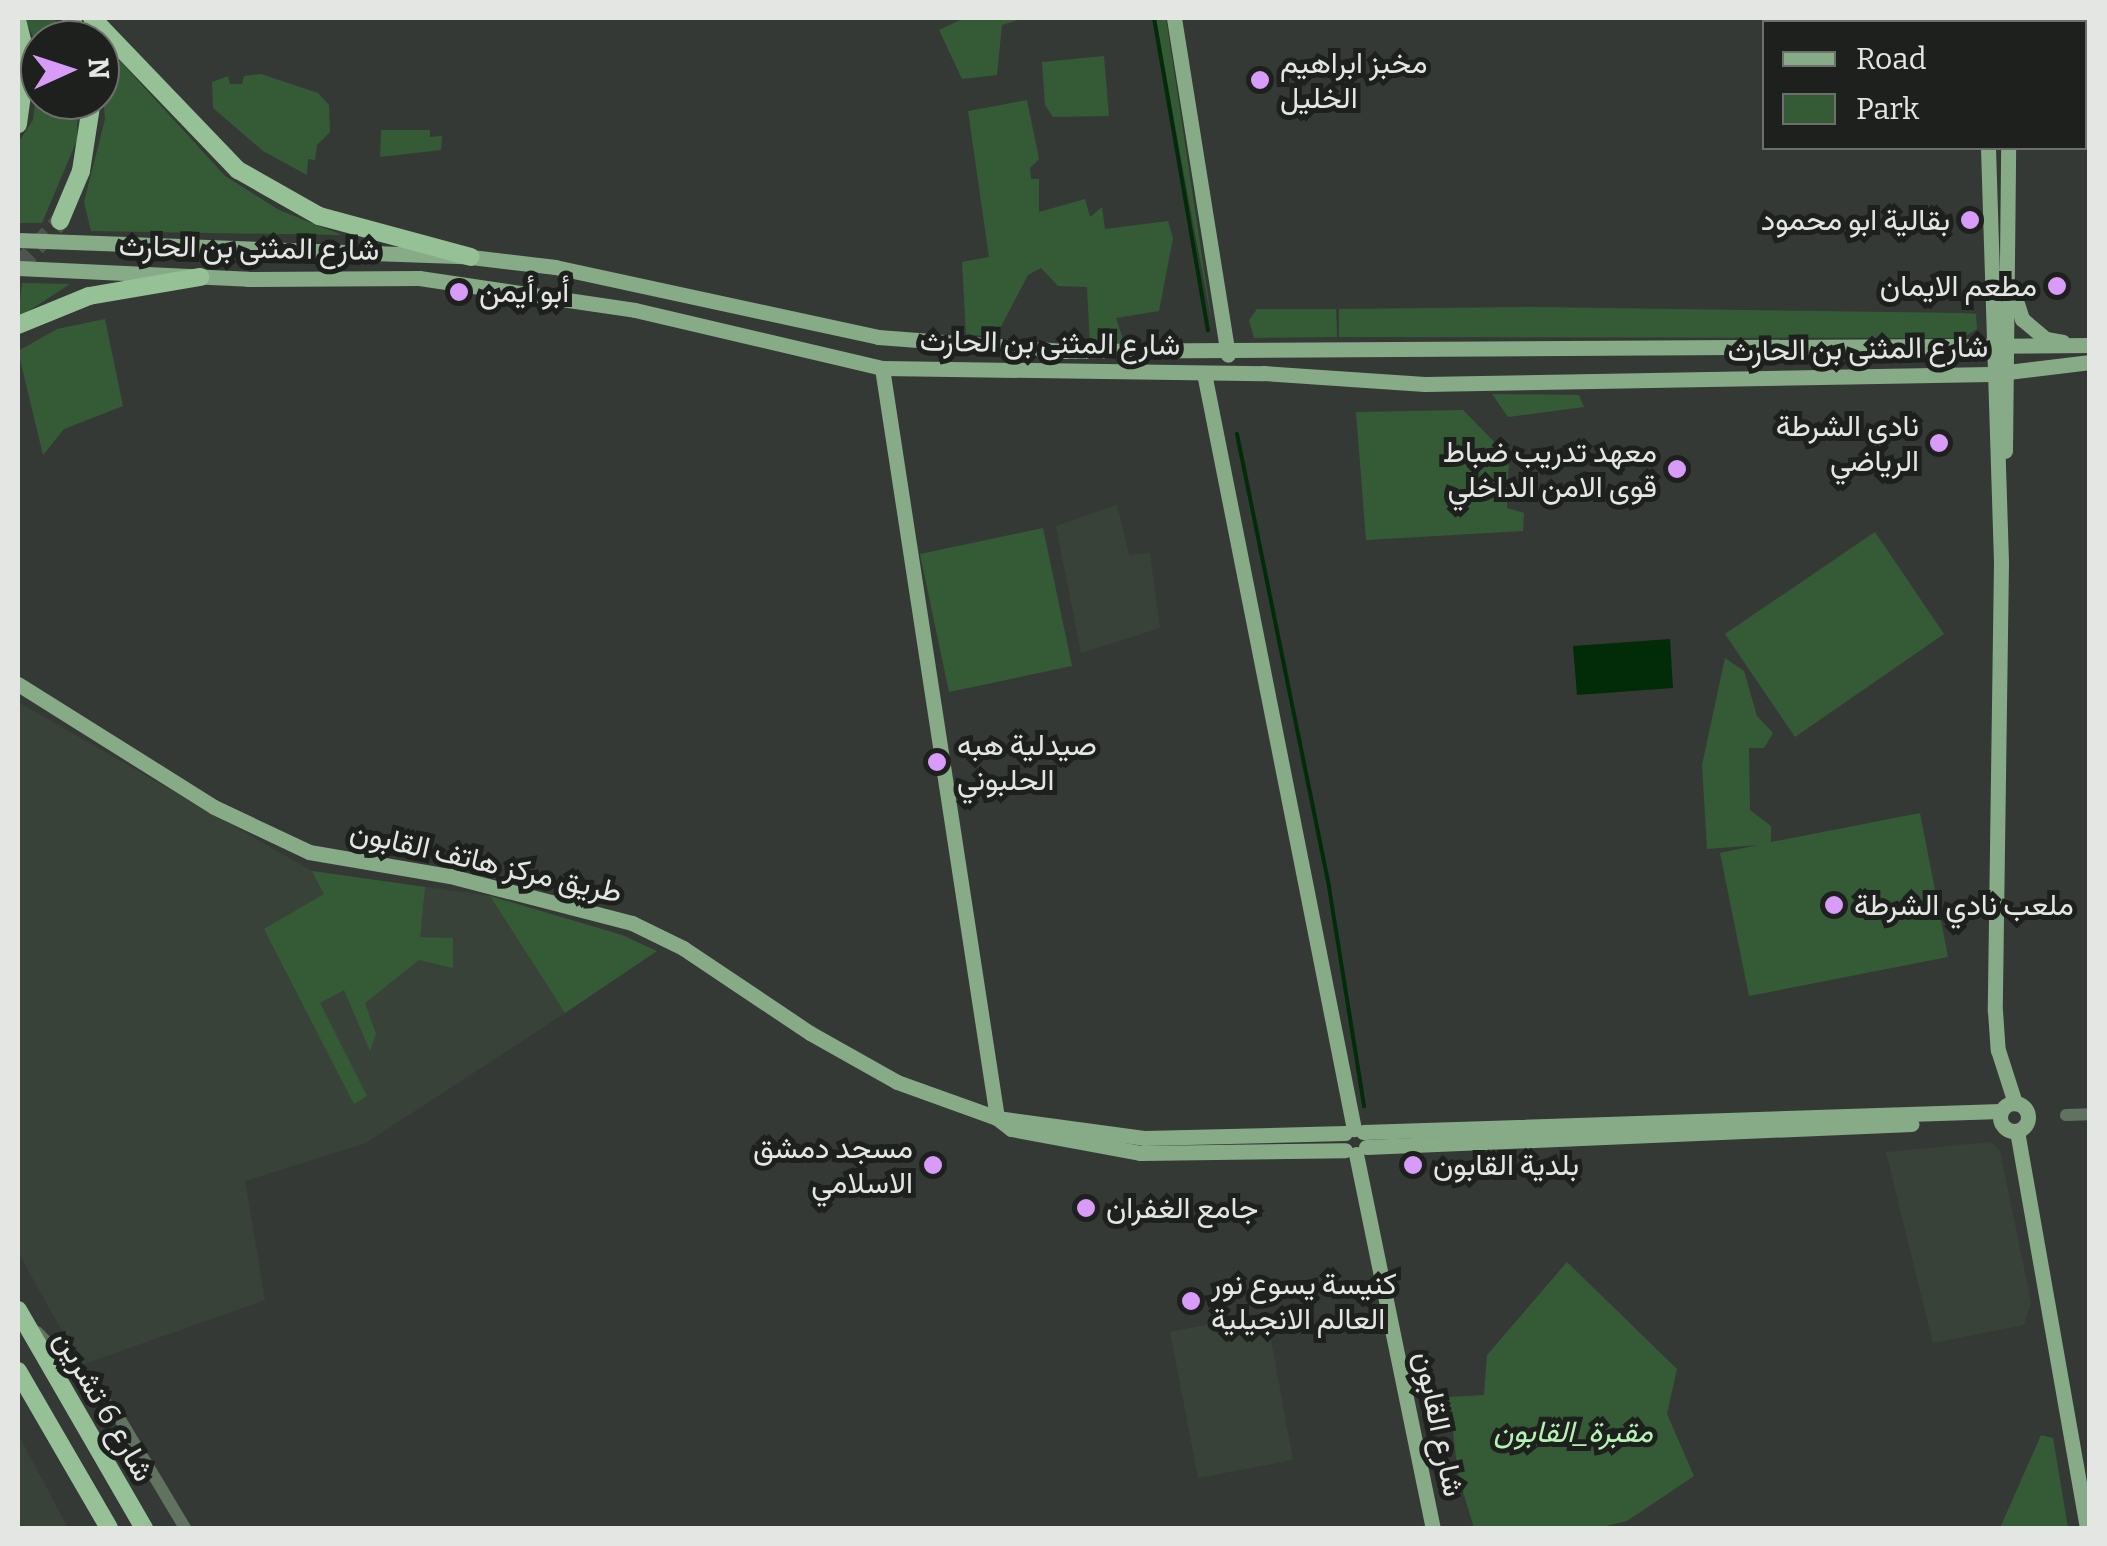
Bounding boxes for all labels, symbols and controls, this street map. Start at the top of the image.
north arrow [20,20,120,120]
legend [1762,20,2087,150]
text: Road [1856,41,1927,77]
place label: مخبز ابراهيم الخليل [1280,45,1427,116]
text: N [81,57,116,80]
marker: مخبز ابراهيم الخليل [1249,69,1271,91]
text: Park [1856,91,1919,127]
place label: بقالية ابو محمود [1761,202,1950,238]
marker: بقالية ابو محمود [1959,209,1981,231]
street label: شارع المثنى بن الحارث [118,228,380,268]
place label: مطعم الايمان [1880,268,2037,304]
place label: أبو أيمن [479,274,569,310]
marker: مطعم الايمان [2046,275,2068,297]
marker: أبو أيمن [448,281,470,303]
street label: شارع المثنى بن الحارث [919,323,1181,363]
street label: شارع المثنى بن الحارث [1727,329,1989,369]
place label: نادي الشرطة الرياضي [1776,408,1919,478]
marker: نادي الشرطة الرياضي [1928,432,1950,454]
place label: معهد تدريب ضباط قوى الامن الداخلي [1443,434,1657,504]
marker: معهد تدريب ضباط قوى الامن الداخلي [1666,458,1688,480]
place label: صيدلية هبه الحلبوني [957,727,1097,798]
marker: صيدلية هبه الحلبوني [926,751,948,773]
street label: طريق مركز هاتف القابون [347,813,625,911]
place label: ملعب نادي الشرطة [1854,887,2074,923]
marker: ملعب نادي الشرطة [1823,894,1845,916]
place label: مسجد دمشق الاسلامي [753,1130,913,1200]
place label: بلدية القابون [1433,1147,1579,1183]
marker: مسجد دمشق الاسلامي [922,1154,944,1176]
marker: بلدية القابون [1402,1154,1424,1176]
place label: جامع الغفران [1106,1190,1258,1226]
marker: جامع الغفران [1075,1197,1097,1219]
place label: كنيسة يسوع نور العالم الانجيلية [1211,1266,1397,1336]
marker: كنيسة يسوع نور العالم الانجيلية [1180,1290,1202,1312]
street label: شارع 6 تشرين [46,1324,162,1488]
street label: شارع القابون [1406,1348,1472,1500]
park label: مقبرة_القابون [1493,1414,1653,1450]

